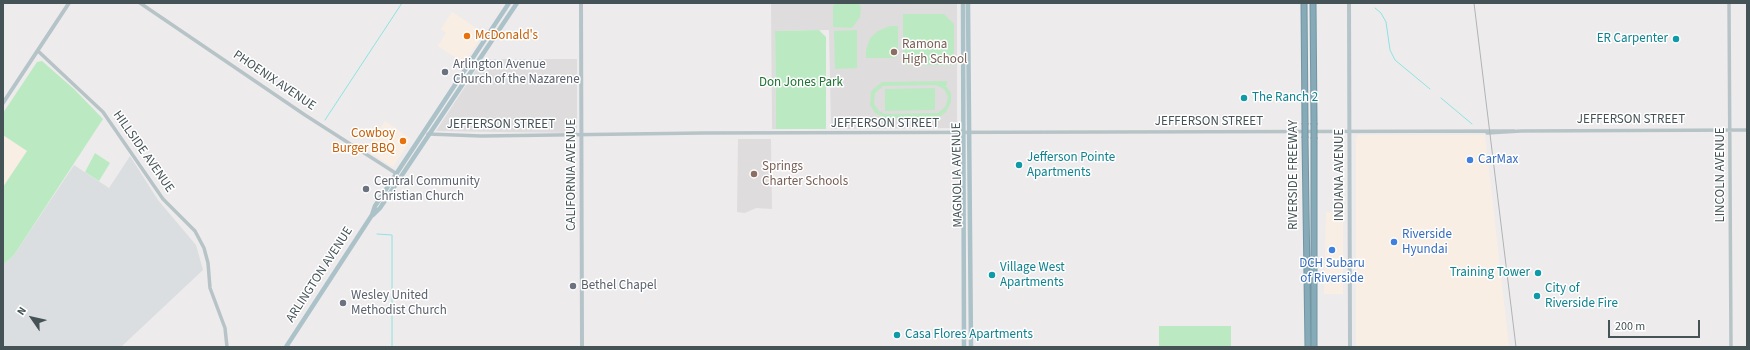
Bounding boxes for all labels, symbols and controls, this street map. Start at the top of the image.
place label: McDonald's [475,28,538,44]
marker: McDonald's [462,31,472,41]
place label: ER Carpenter [1597,31,1668,47]
marker: ER Carpenter [1671,34,1681,44]
place label: Ramona High School [902,37,967,68]
marker: Ramona High School [889,47,899,57]
street label: PHOENIX AVENUE [230,48,318,114]
place label: Arlington Avenue Church of the Nazarene [453,57,580,88]
marker: Arlington Avenue Church of the Nazarene [440,67,450,77]
park label: Don Jones Park [759,75,843,91]
place label: The Ranch 2 [1252,90,1318,106]
marker: The Ranch 2 [1239,93,1249,103]
street label: HILLSIDE AVENUE [109,108,177,196]
street label: JEFFERSON STREET [1577,112,1685,128]
street label: JEFFERSON STREET [1155,114,1263,130]
street label: JEFFERSON STREET [831,116,939,132]
street label: JEFFERSON STREET [447,117,555,133]
street label: CALIFORNIA AVENUE [564,119,580,231]
street label: RIVERSIDE FREEWAY [1286,120,1302,230]
street label: MAGNOLIA AVENUE [949,122,967,228]
place label: Cowboy Burger BBQ [332,126,395,157]
street label: LINCOLN AVENUE [1713,127,1729,223]
street label: INDIANA AVENUE [1332,129,1348,221]
marker: Cowboy Burger BBQ [398,136,408,146]
place label: Jefferson Pointe Apartments [1027,150,1115,181]
place label: CarMax [1478,152,1518,168]
marker: CarMax [1465,155,1475,165]
place label: Springs Charter Schools [762,159,848,190]
marker: Jefferson Pointe Apartments [1014,160,1024,170]
marker: Springs Charter Schools [749,169,759,179]
place label: Central Community Christian Church [374,174,480,205]
marker: Central Community Christian Church [361,184,371,194]
street label: ARLINGTON AVENUE [283,224,357,326]
place label: Riverside Hyundai [1402,227,1452,258]
marker: Riverside Hyundai [1389,237,1399,247]
marker: DCH Subaru of Riverside [1327,245,1337,255]
place label: DCH Subaru of Riverside [1299,256,1365,287]
place label: Village West Apartments [1000,260,1065,291]
place label: Training Tower [1450,265,1530,281]
marker: Training Tower [1533,268,1543,278]
marker: Village West Apartments [987,270,997,280]
place label: Bethel Chapel [581,278,657,294]
marker: Bethel Chapel [568,281,578,291]
place label: City of Riverside Fire [1545,281,1618,312]
place label: Wesley United Methodist Church [351,288,447,319]
marker: City of Riverside Fire [1532,291,1542,301]
north arrow [12,298,52,338]
marker: Wesley United Methodist Church [338,298,348,308]
text: N [13,304,30,318]
scale bar [1610,312,1702,338]
text: 200 m [1615,318,1645,335]
place label: Casa Flores Apartments [905,327,1033,343]
marker: Casa Flores Apartments [892,330,902,340]

